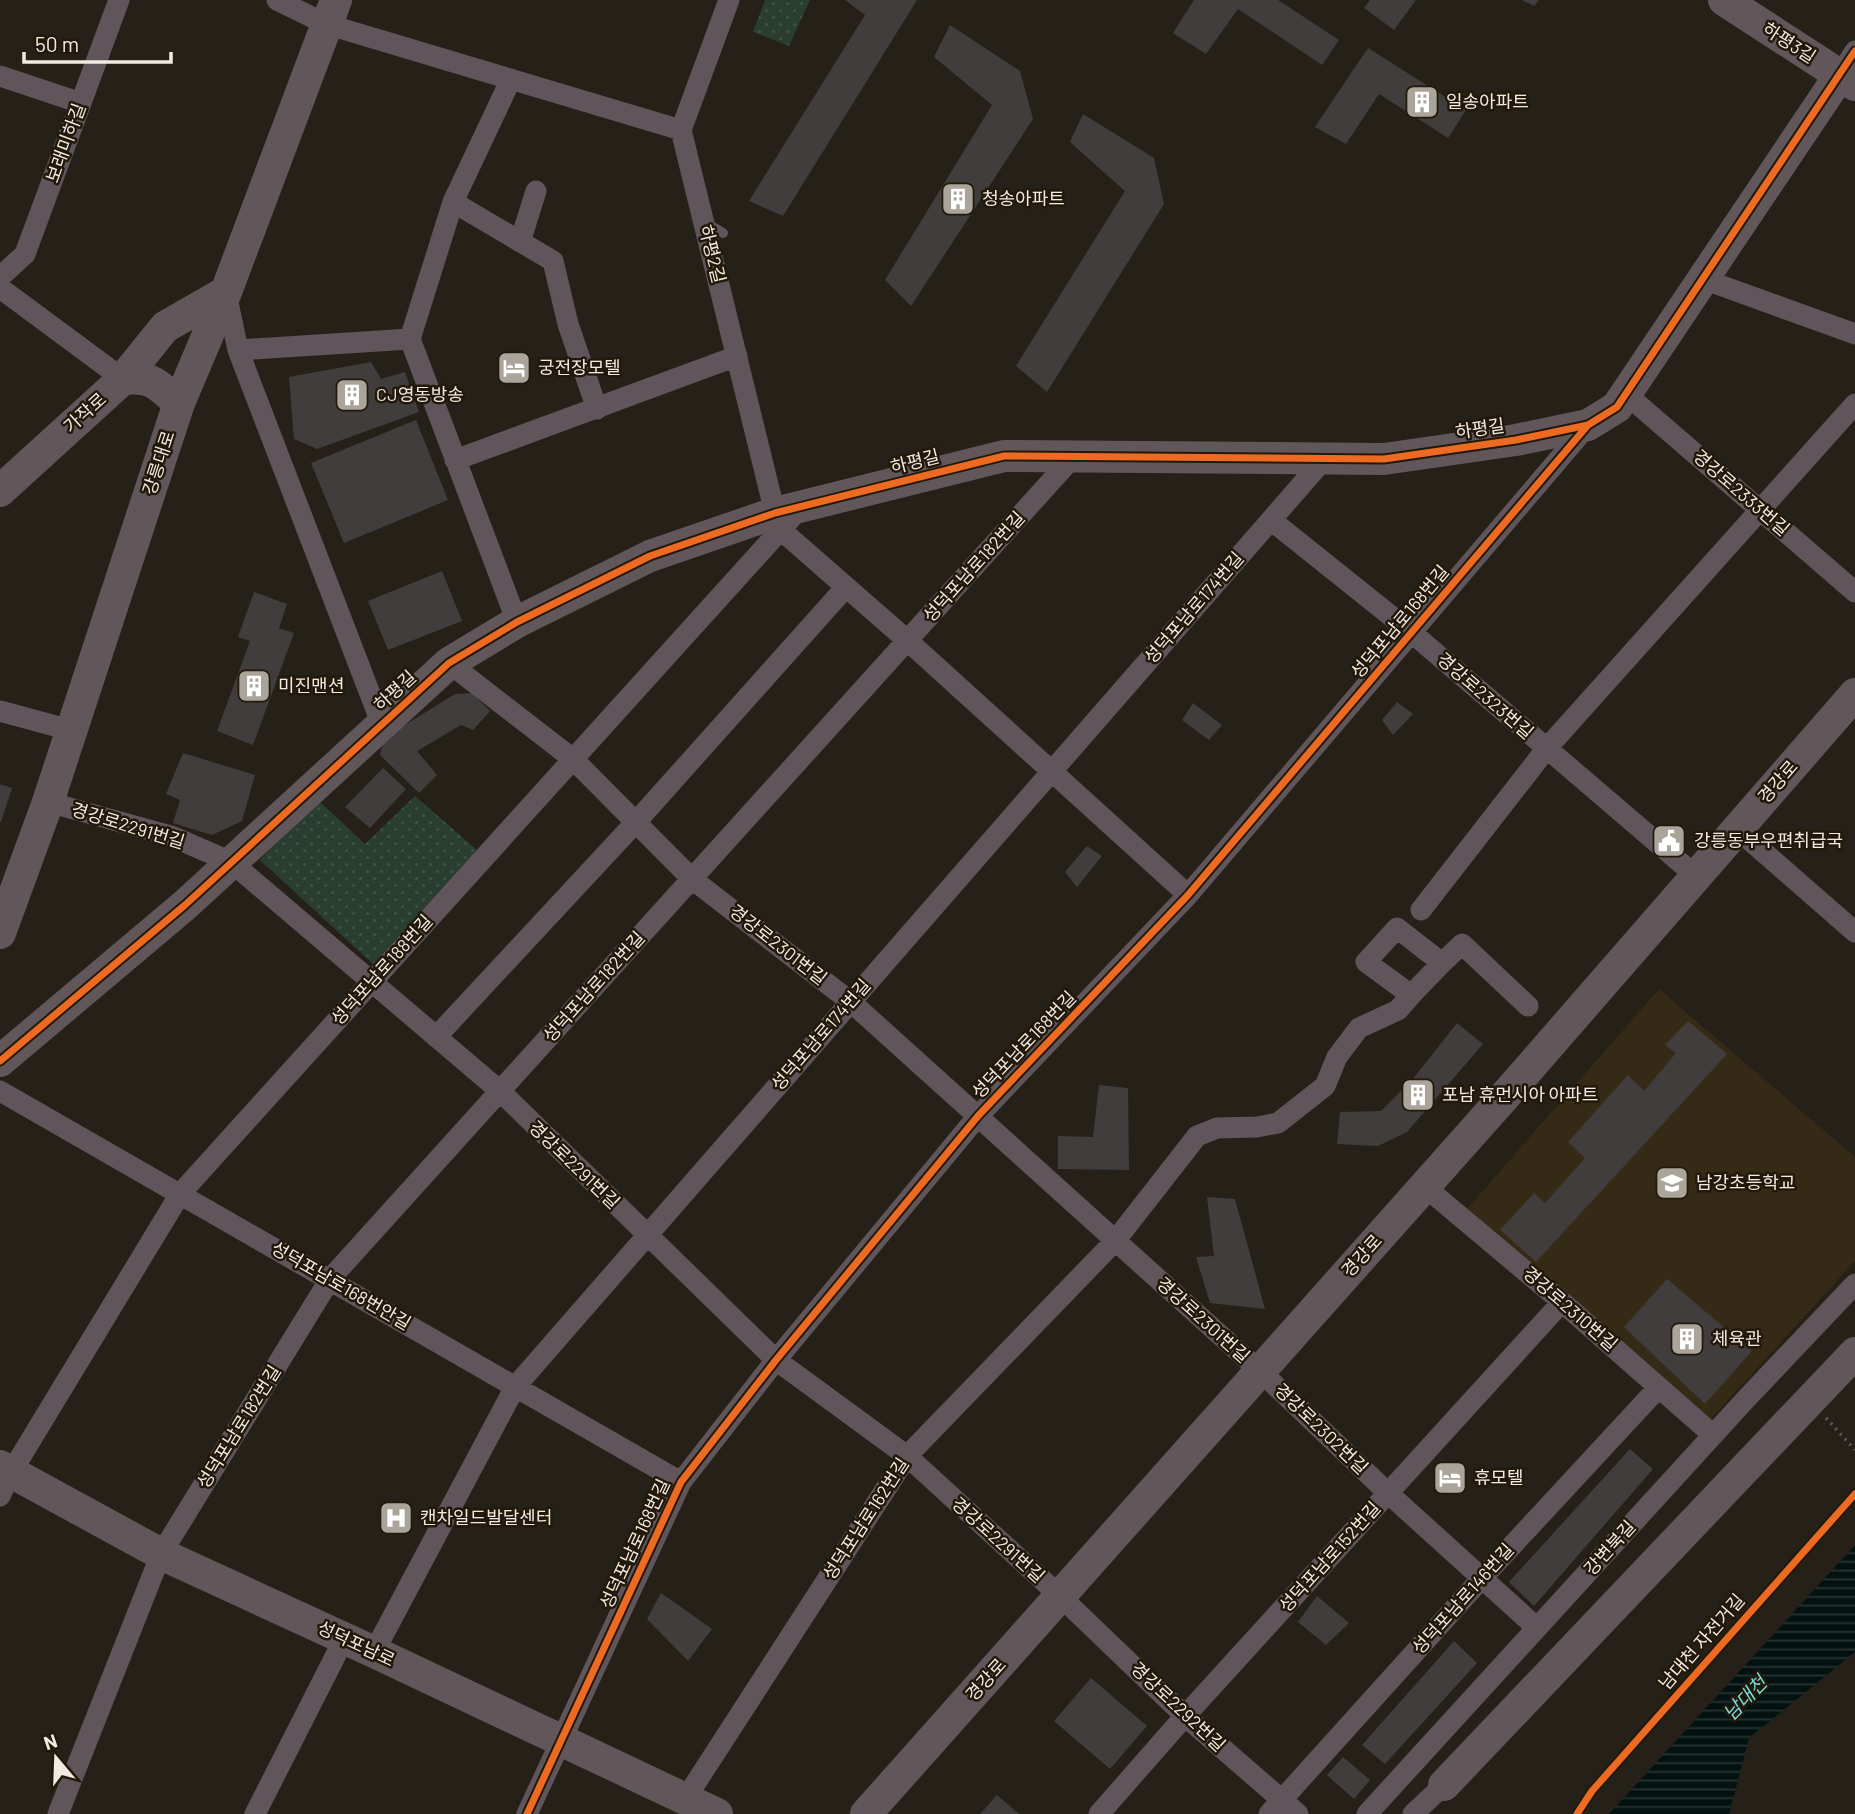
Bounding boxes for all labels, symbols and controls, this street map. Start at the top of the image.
street label: 하평3길 [1759,17,1820,67]
scale bar [24,21,172,65]
text: 50 m [35,31,79,56]
building icon: 일송아파트 [1403,83,1441,121]
place label: 일송아파트 [1446,90,1529,112]
street label: 보래미하길 [41,100,90,185]
building icon: 청송아파트 [939,180,977,218]
place label: 청송아파트 [982,187,1065,209]
street label: 하평2길 [695,222,731,285]
hotel icon: 궁전장모텔 [495,349,533,387]
place label: 궁전장모텔 [538,356,621,378]
building icon: CJ영동방송 [333,376,371,414]
place label: CJ영동방송 [376,383,464,405]
street label: 가작로 [59,387,110,437]
street label: 하평길 [1454,414,1506,442]
street label: 강릉대로 [137,428,179,498]
street label: 하평길 [888,444,942,478]
street label: 경강로2333번길 [1689,445,1794,540]
street label: 성덕포남로182번길 [918,506,1029,626]
street label: 성덕포남로174번길 [1139,547,1248,668]
street label: 성덕포남로168번길 [1346,560,1453,682]
street label: 경강로2323번길 [1433,647,1538,743]
street label: 하평길 [369,665,420,715]
building icon: 미진맨션 [235,667,273,705]
place label: 미진맨션 [278,674,344,696]
street label: 경강로 [1753,755,1802,807]
street label: 경강로2291번길 [69,797,188,853]
public building icon: 강릉동부우편취급국 [1650,822,1688,860]
place label: 강릉동부우편취급국 [1694,829,1843,851]
street label: 경강로2301번길 [726,899,832,989]
street label: 성덕포남로188번길 [326,910,437,1029]
street label: 성덕포남로182번길 [538,926,649,1046]
street label: 성덕포남로174번길 [766,974,875,1095]
street label: 성덕포남로168번길 [966,986,1080,1103]
building icon: 포남 휴먼시아 아파트 [1399,1076,1437,1114]
place label: 포남 휴먼시아 아파트 [1442,1083,1598,1105]
street label: 경강로2291번길 [525,1116,625,1213]
school or university icon: 남강초등학교 [1653,1164,1691,1202]
place label: 남강초등학교 [1696,1171,1795,1193]
street label: 경강로 [1336,1230,1386,1281]
street label: 성덕포남로168번안길 [268,1236,415,1334]
street label: 경강로2310번길 [1519,1261,1622,1355]
street label: 경강로2301번길 [1153,1272,1255,1367]
building icon: 체육관 [1668,1320,1706,1358]
place label: 체육관 [1712,1327,1762,1349]
street label: 성덕포남로182번길 [191,1361,285,1492]
street label: 경강로2302번길 [1270,1378,1373,1478]
street label: 성덕포남로162번길 [818,1453,913,1584]
hotel icon: 휴모텔 [1431,1459,1469,1497]
place label: 휴모텔 [1474,1466,1524,1488]
street label: 성덕포남로168번길 [594,1475,674,1612]
street label: 경강로2291번길 [948,1492,1050,1587]
street label: 성덕포남로152번길 [1274,1497,1385,1616]
hospital icon: 캔차일드발달센터 [377,1499,415,1537]
place label: 캔차일드발달센터 [420,1506,552,1528]
street label: 강변북길 [1579,1515,1640,1579]
street label: 성덕포남로146번길 [1407,1538,1518,1658]
street label: 남대천 자전거길 [1654,1589,1749,1694]
street label: 성덕포남로 [314,1616,399,1671]
street label: 경강로 [960,1654,1010,1705]
street label: 경강로2292번길 [1127,1657,1230,1756]
water label: 남대천 [1718,1670,1772,1725]
north arrow [21,1723,91,1793]
text: N [41,1729,60,1754]

